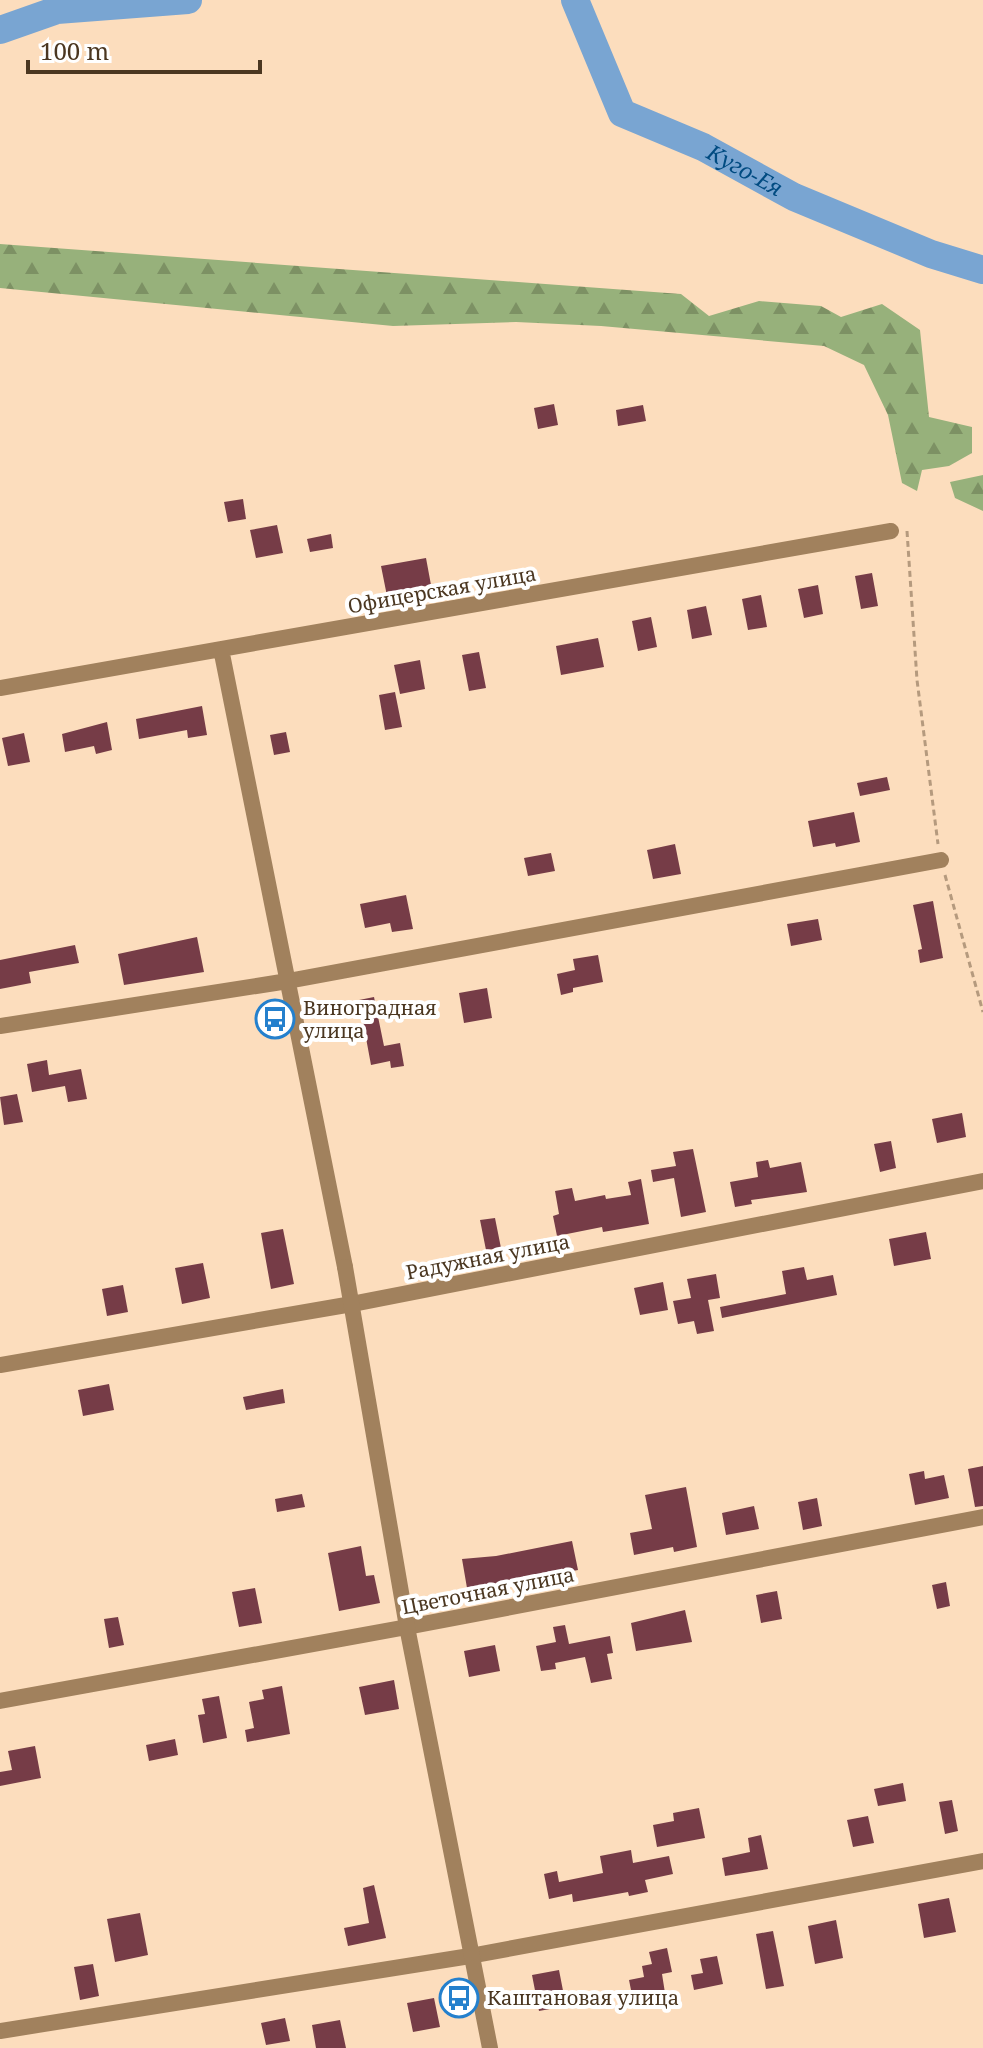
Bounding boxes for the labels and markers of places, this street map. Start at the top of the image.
place label: Виноградная улица [303,994,437,1044]
bus stop icon: Виноградная улица [254,998,296,1040]
bus stop icon: Каштановая улица [438,1977,480,2019]
place label: Каштановая улица [487,1984,679,2011]

